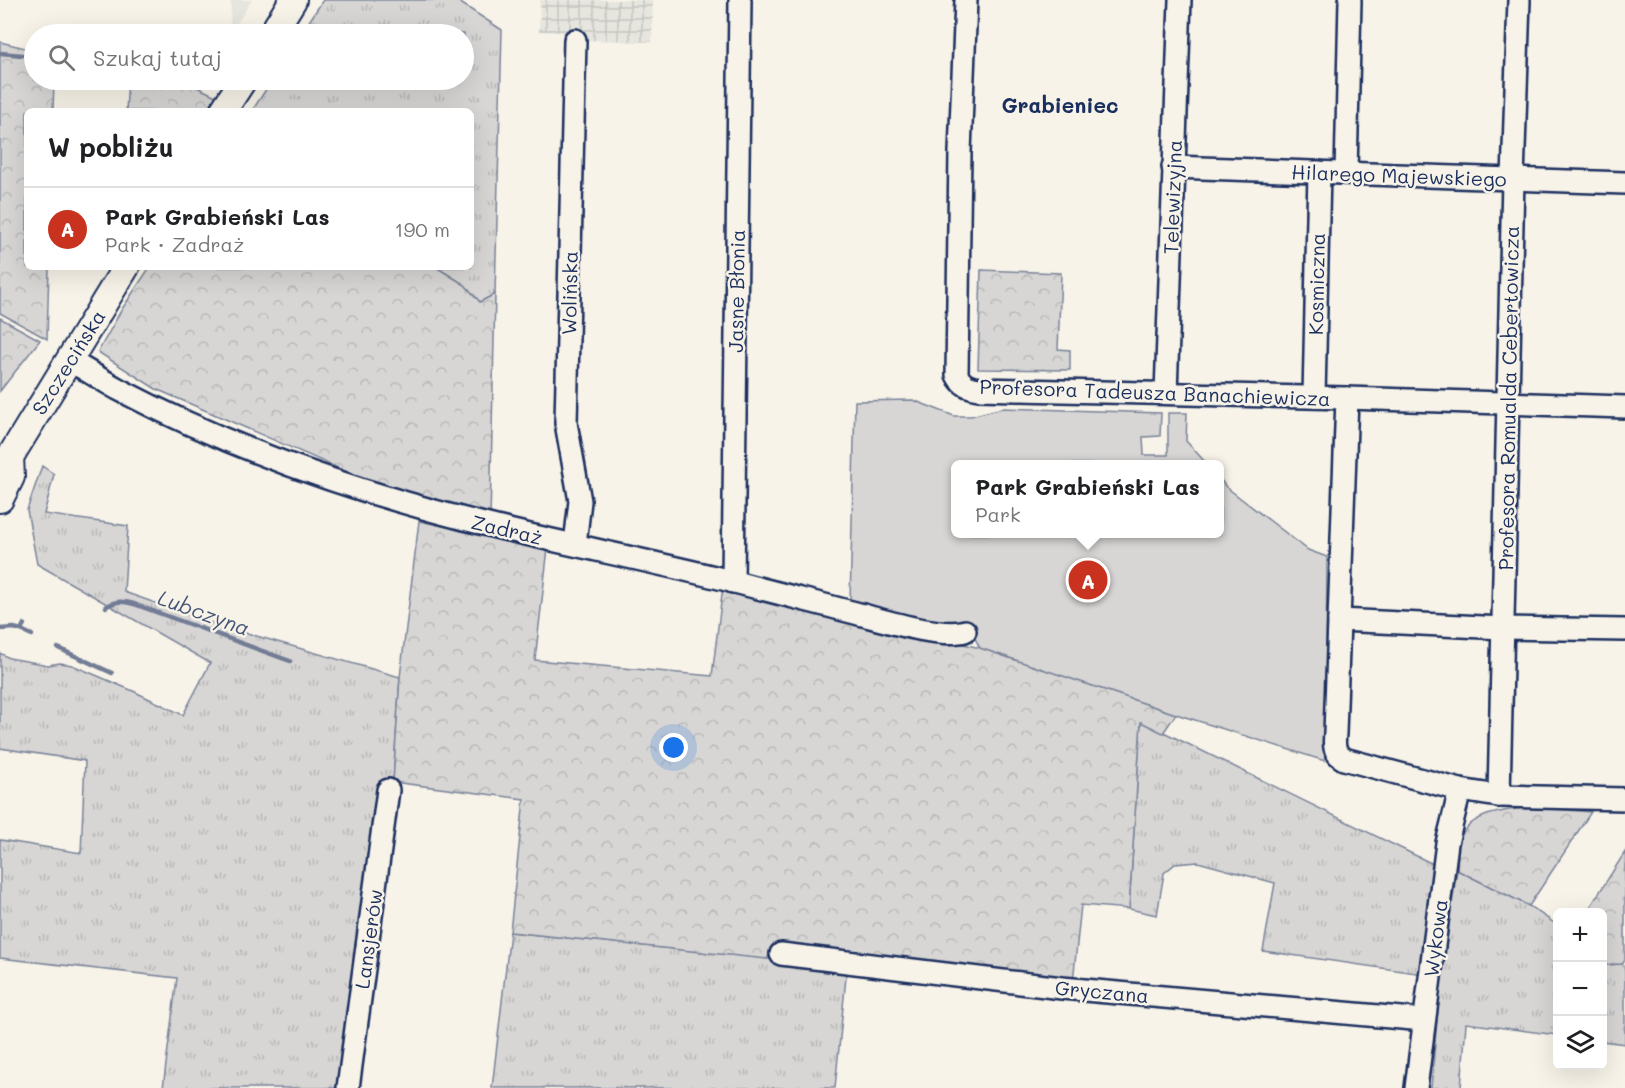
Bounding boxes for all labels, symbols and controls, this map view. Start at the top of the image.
search box [24,24,474,90]
icon: search [45,41,78,74]
text: Szukaj tutaj [93,43,222,72]
district label: Grabieniec [1001,91,1119,118]
text: W pobliżu [48,130,174,164]
street label: Telewizyjna [1157,139,1187,255]
street label: Hilarego Majewskiego [1291,158,1507,192]
text: Park Grabieński Las [105,202,330,231]
text: A [61,216,74,242]
text: 190 m [395,216,450,242]
street label: Profesora Romualda Cebertowicza [1492,225,1524,571]
street label: Jasne Błonia [722,229,750,353]
text: Park · Zadraż [105,231,244,257]
street label: Kosmiczna [1302,233,1330,335]
street label: Wolińska [555,251,583,335]
street label: Szczecińska [25,304,111,420]
street label: Profesora Tadeusza Banachiewicza [979,373,1331,411]
popup [951,460,1224,538]
text: Park Grabieński Las [975,472,1200,501]
text: Park [975,501,1021,527]
street label: Zadraż [469,508,545,550]
pin: A [1068,558,1108,602]
water label: Lubczyna [154,583,254,641]
your location [659,733,688,762]
street label: Lansjerów [348,888,388,990]
street label: Wykowa [1417,897,1453,979]
map controls [1553,908,1607,1070]
button: + [1553,908,1607,962]
button: − [1553,962,1607,1016]
street label: Gryczana [1054,974,1150,1008]
button: layers [1553,1016,1607,1070]

